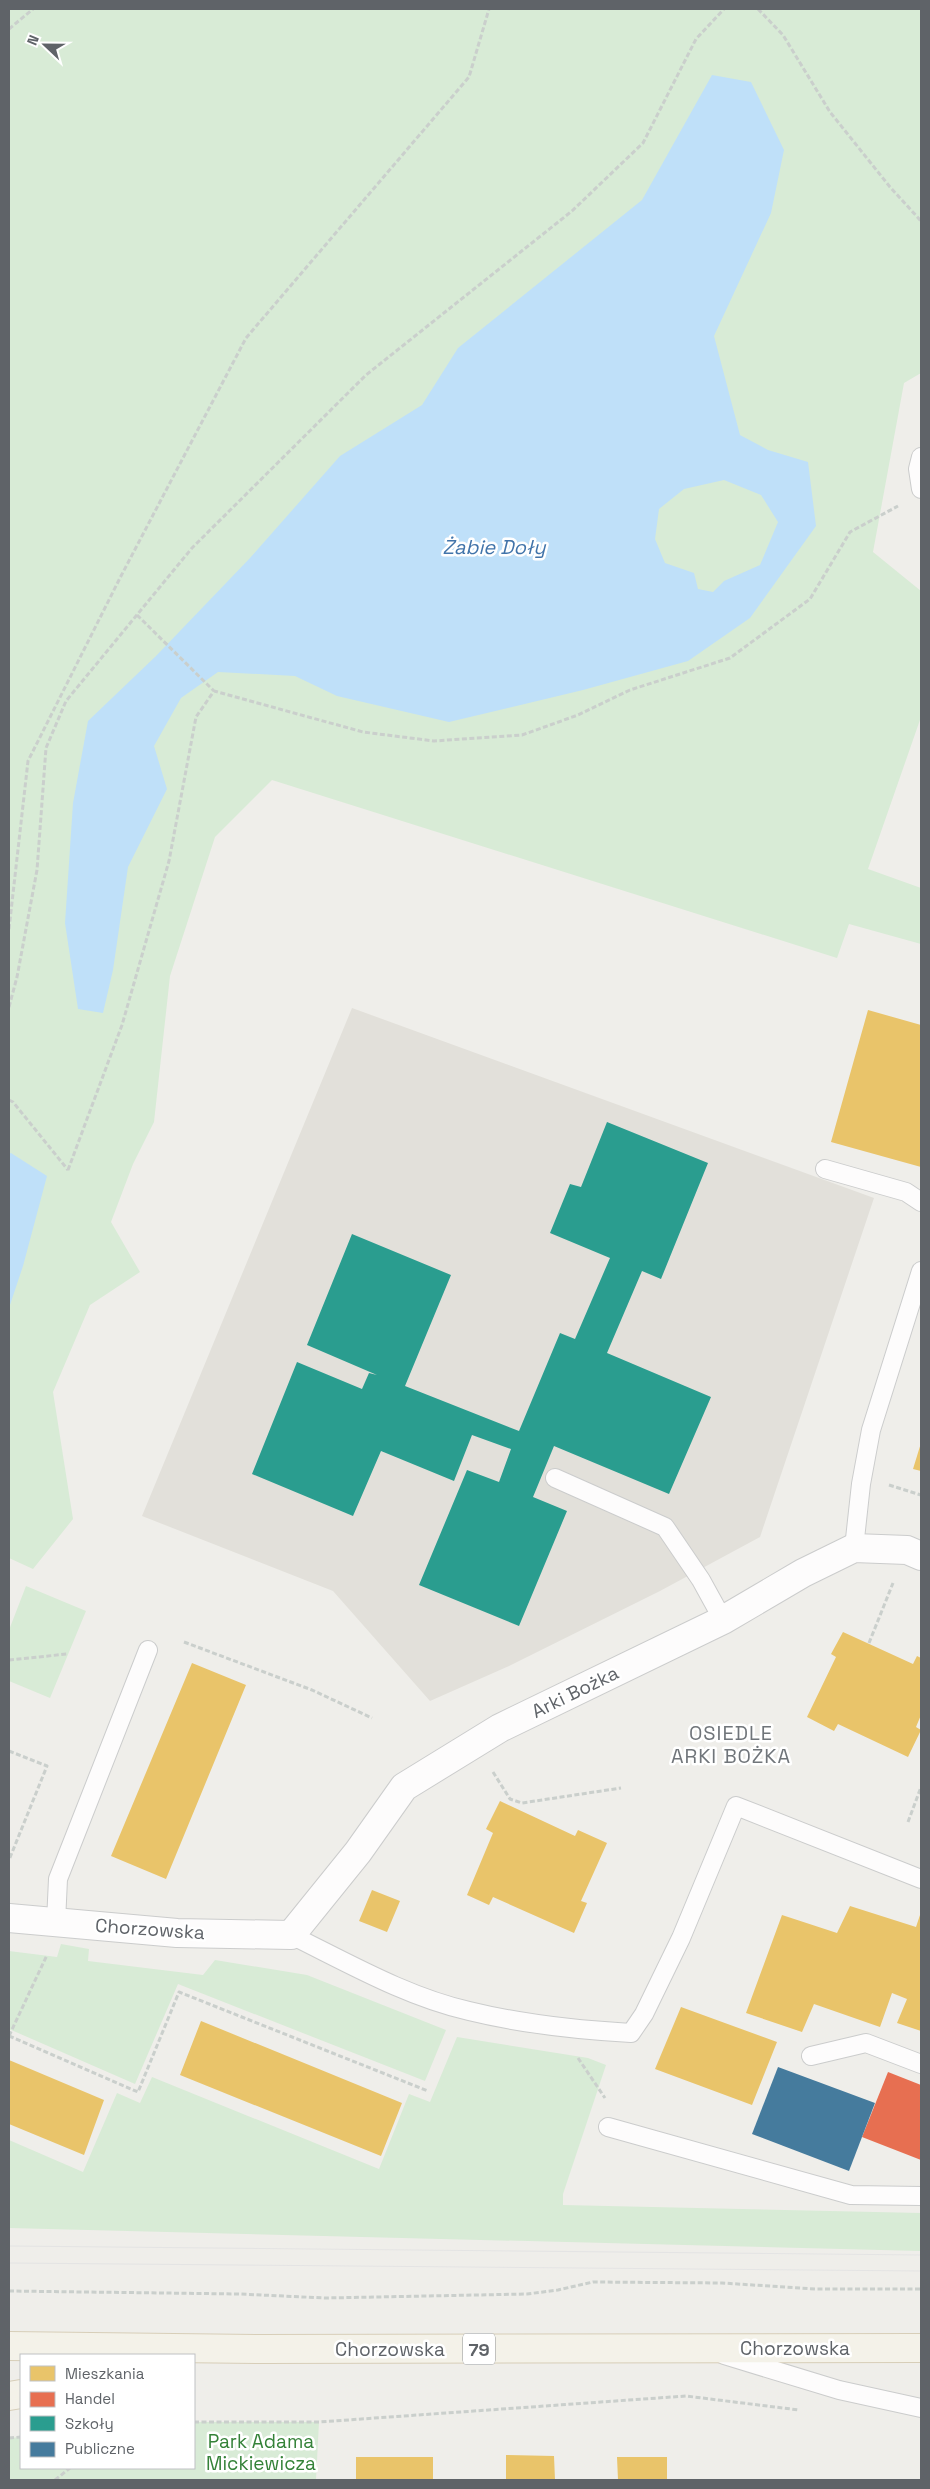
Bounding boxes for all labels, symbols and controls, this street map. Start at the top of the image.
north arrow [20,20,70,70]
text: N [23,32,43,48]
water label: Żabie Doły [442,534,547,560]
street label: Arki Bożka [527,1660,623,1724]
district label: OSIEDLE ARKI BOŻKA [671,1720,791,1769]
street label: Chorzowska [94,1913,206,1945]
road number: 79 [463,2334,495,2364]
street label: Chorzowska [740,2336,850,2361]
street label: Chorzowska [335,2337,445,2362]
legend [20,2354,195,2469]
text: Mieszkania [65,2364,145,2383]
text: Handel [65,2389,115,2408]
text: Szkoły [65,2414,114,2433]
park label: Park Adama Mickiewicza [206,2429,316,2476]
text: Publiczne [65,2439,135,2458]

